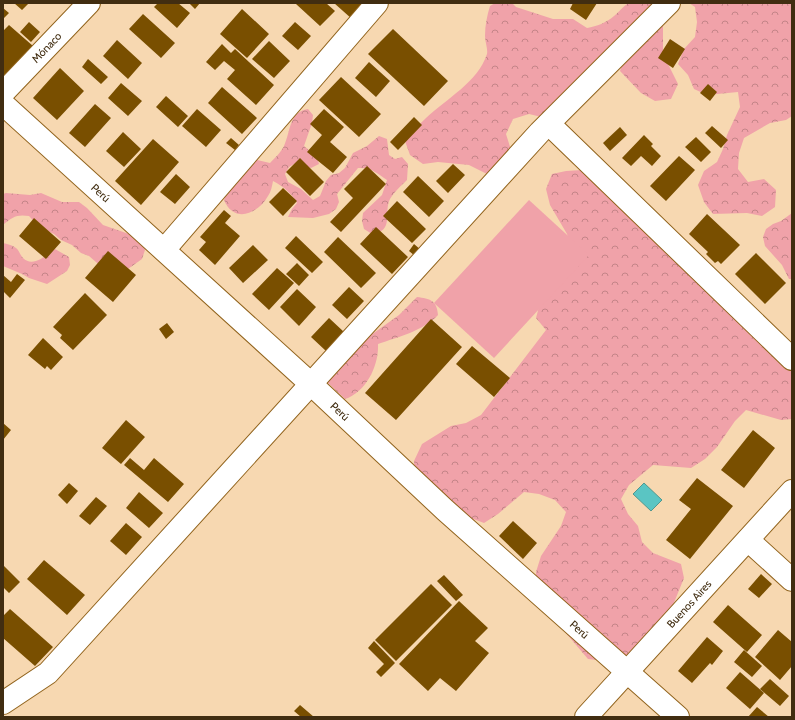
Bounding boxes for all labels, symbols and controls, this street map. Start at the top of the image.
street label: Mónaco [29,29,64,66]
street label: Perú [88,181,113,205]
street label: Perú [327,399,353,424]
street label: Buenos Aires [664,577,715,631]
street label: Perú [567,617,592,642]

